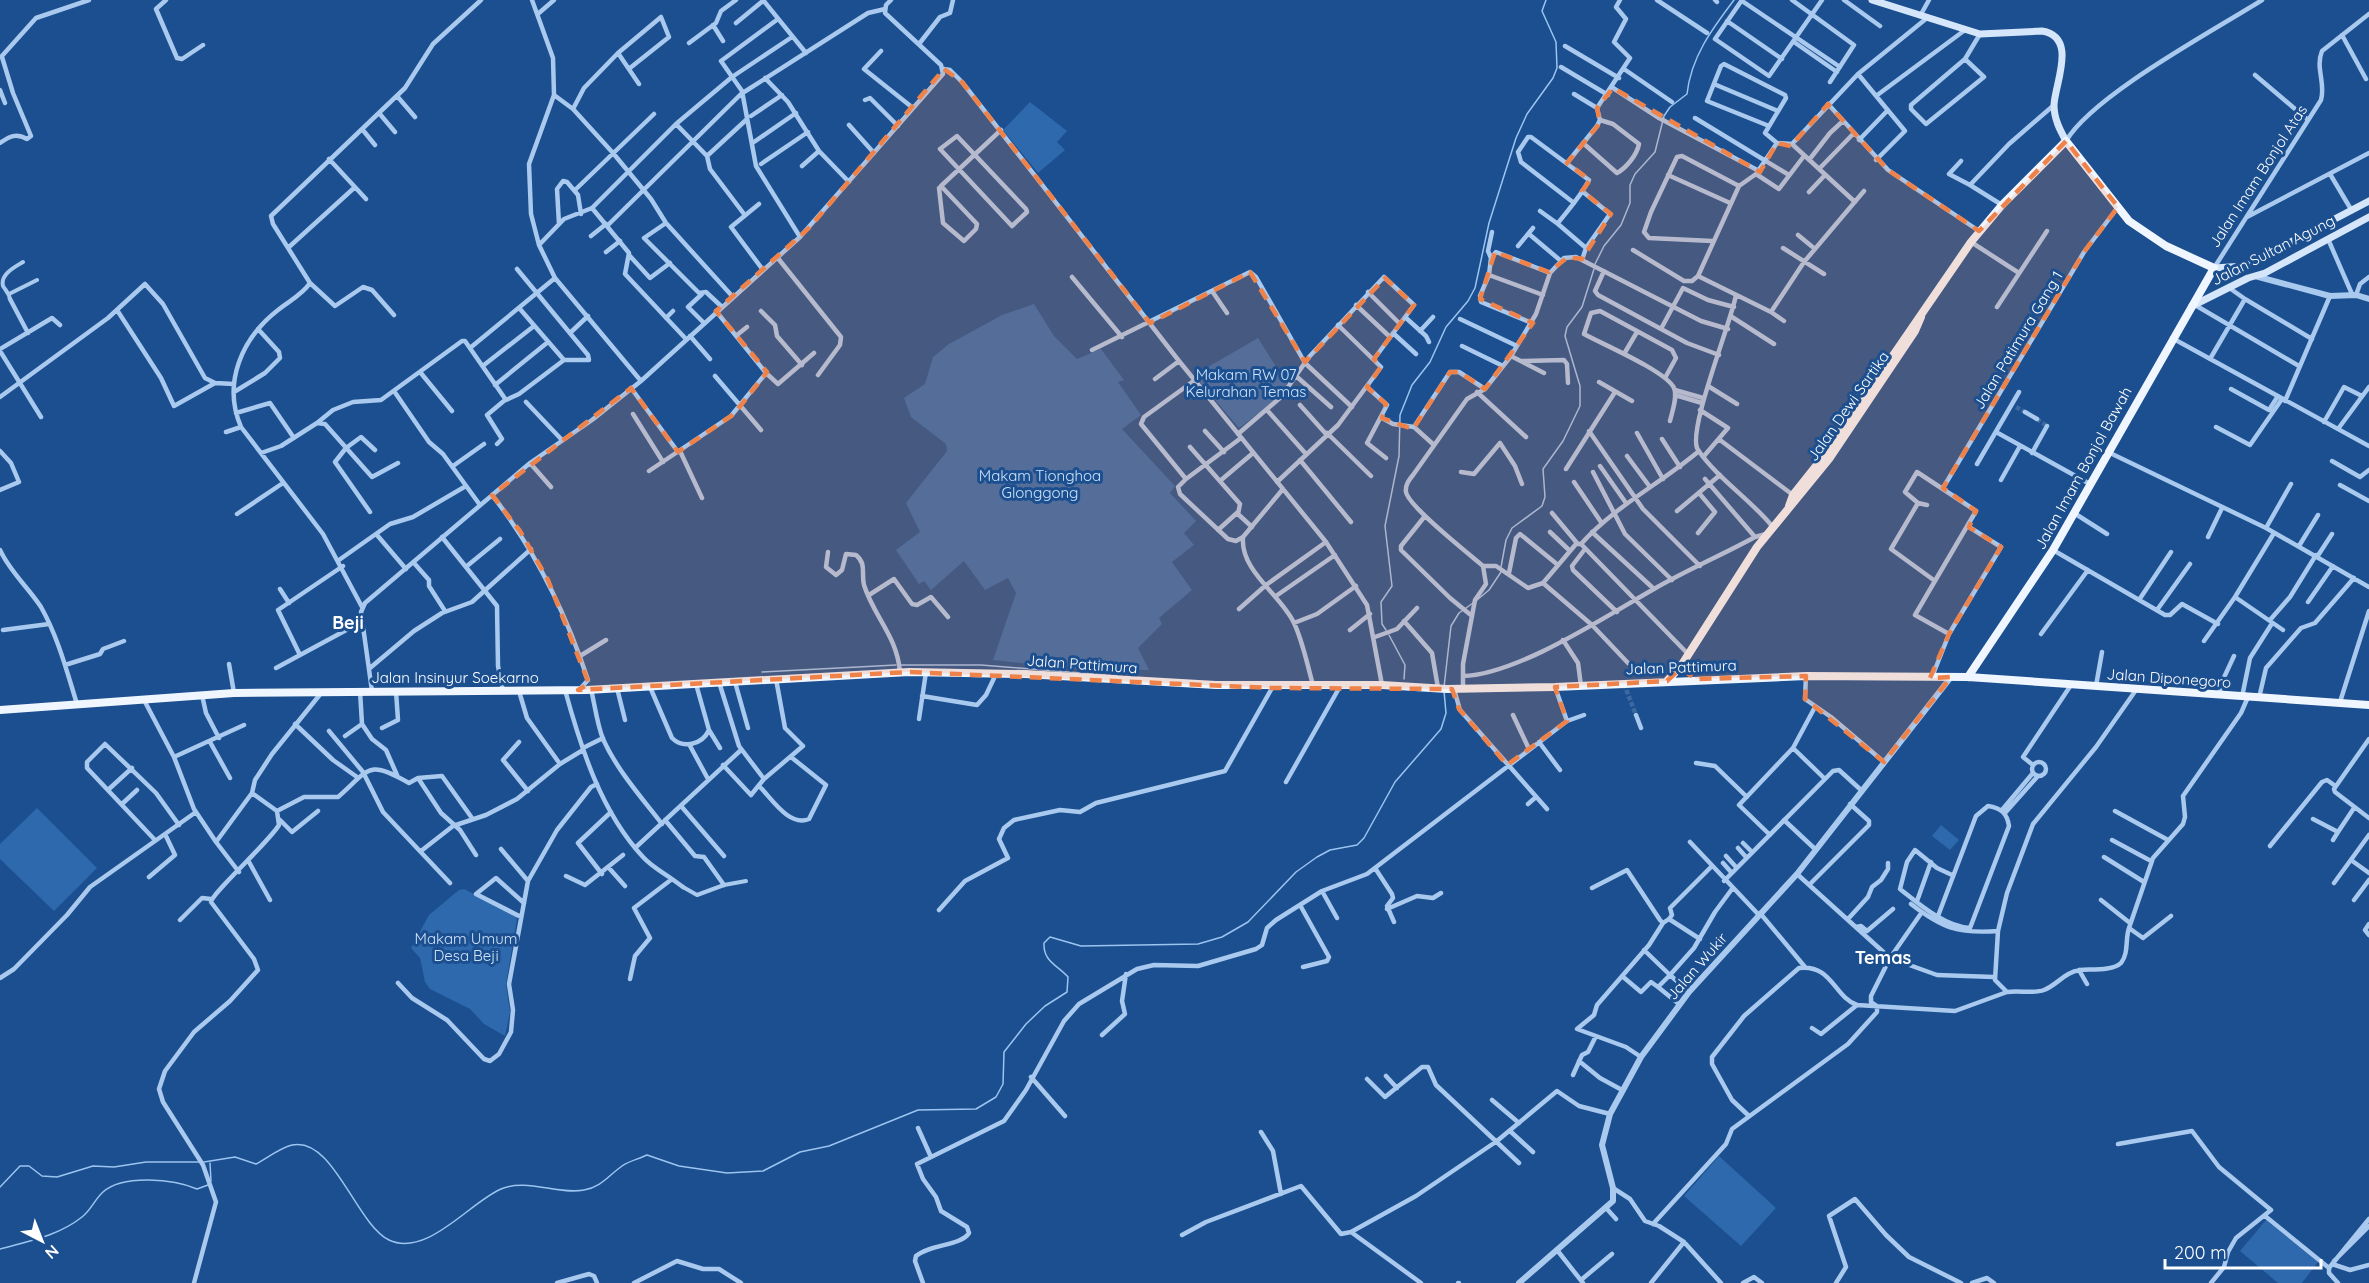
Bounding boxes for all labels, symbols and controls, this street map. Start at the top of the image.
street label: Jalan Imam Bonjol Atas [2205,101,2311,251]
street label: Jalan Sultan Agung [2208,211,2338,289]
street label: Jalan Patimura Gang 1 [1969,268,2067,412]
street label: Jalan Dewi Sartika [1803,347,1893,465]
park label: Makam RW 07 Kelurahan Temas [1186,365,1306,401]
street label: Jalan Imam Bonjol Bawah [2030,383,2136,553]
park label: Makam Tionghoa Glonggong [979,466,1101,502]
district label: Beji [332,611,364,634]
street label: Jalan Pattimura [1026,651,1138,677]
street label: Jalan Pattimura [1625,656,1737,678]
street label: Jalan Diponegoro [2106,664,2232,692]
street label: Jalan Insinyur Soekarno [371,668,539,687]
street label: Jalan Wukir [1663,928,1731,1004]
park label: Makam Umum Desa Beji [415,929,517,965]
district label: Temas [1855,946,1911,969]
north arrow [12,1211,72,1271]
scale bar [2165,1232,2321,1270]
text: N [41,1241,63,1264]
text: 200 m [2174,1241,2227,1264]

